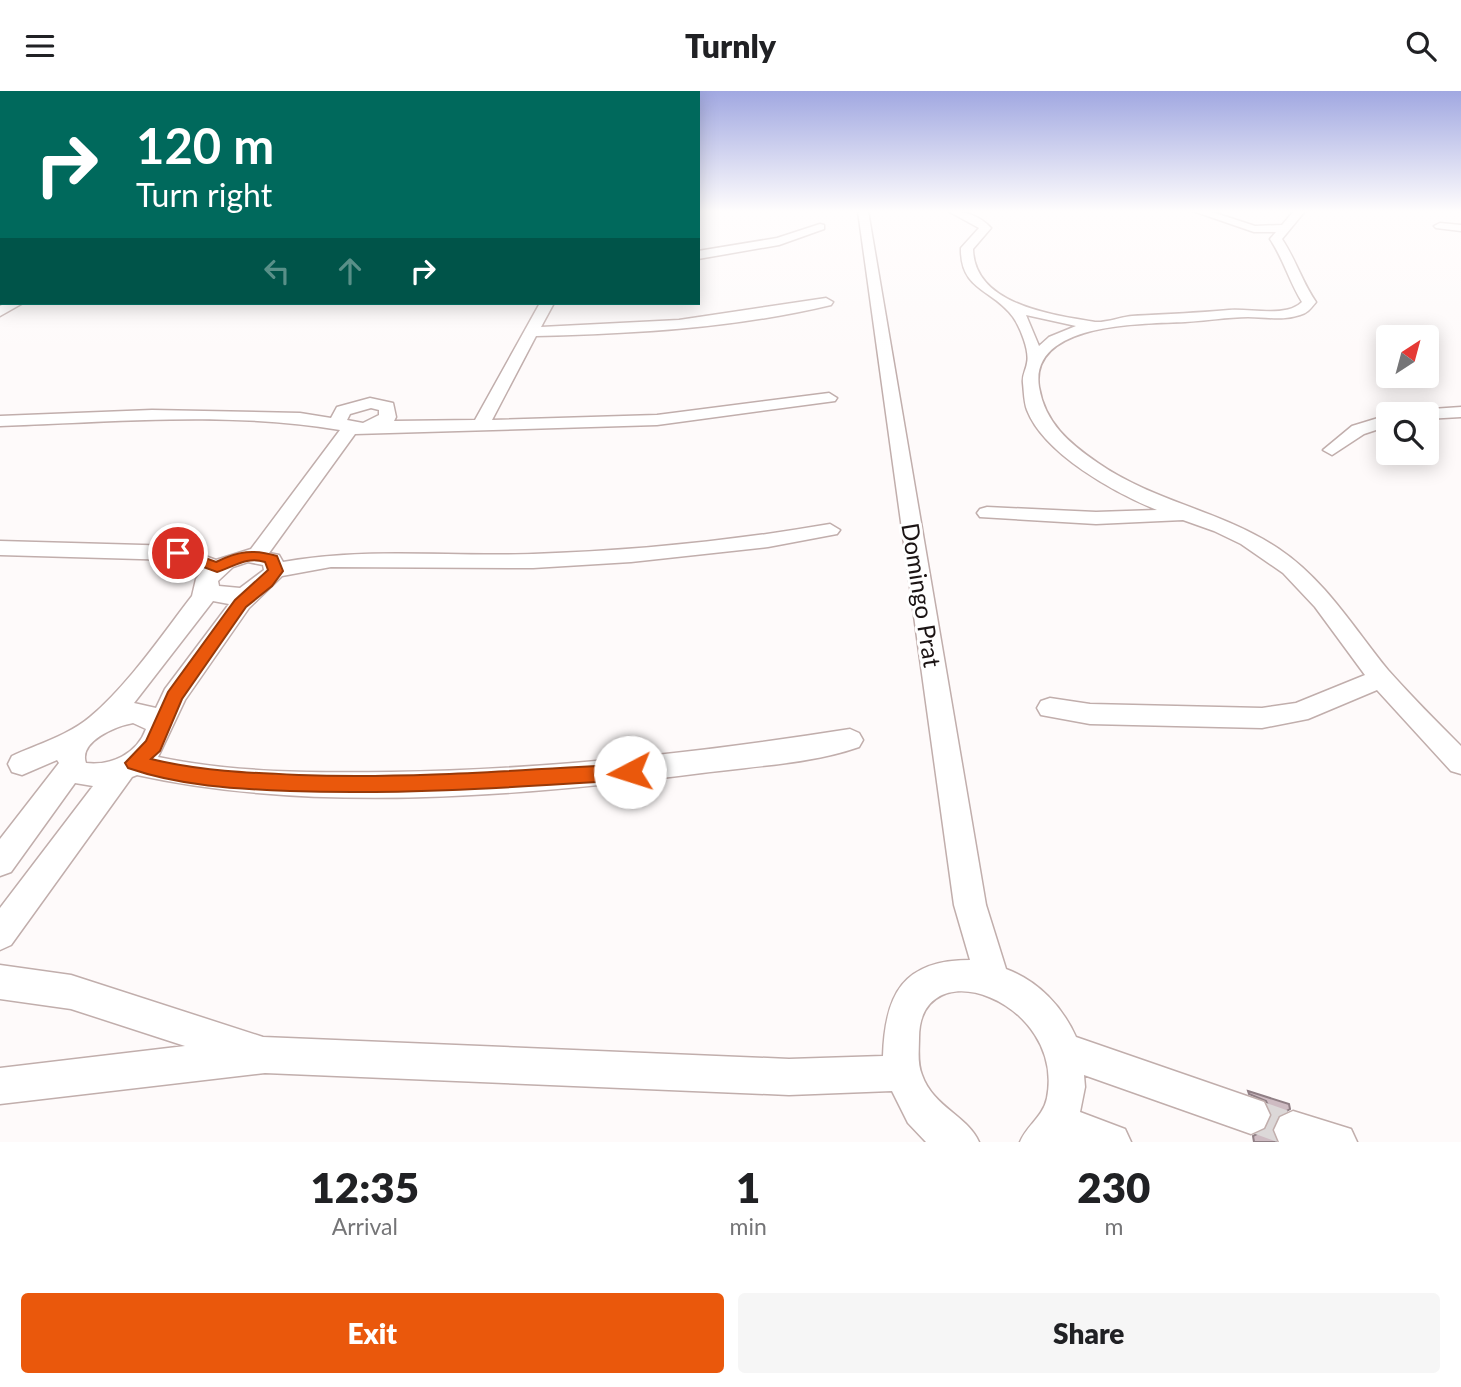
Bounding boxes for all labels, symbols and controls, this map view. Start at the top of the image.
text: Turnly [685,26,776,65]
icon: menu [21,27,59,65]
icon: search [1402,27,1440,65]
text: 120 m [136,116,274,174]
icon: right [21,119,112,210]
text: Turn right [136,175,272,214]
icon: left [258,252,296,290]
icon: ahead [331,252,369,290]
icon: right [404,252,442,290]
north arrow [1376,325,1438,389]
map controls [1376,325,1439,465]
button: search [1376,402,1439,465]
street label: Domingo Prat [896,521,948,670]
pin [148,523,208,583]
icon: arrive [159,534,197,572]
position arrow [593,735,667,809]
text: 12:35 [311,1162,419,1212]
text: 1 [736,1162,760,1212]
text: 230 [1077,1162,1150,1212]
text: Arrival [332,1212,398,1240]
text: min [730,1212,767,1240]
text: m [1104,1212,1123,1240]
button: Exit [21,1293,724,1373]
button: Share [738,1293,1440,1373]

